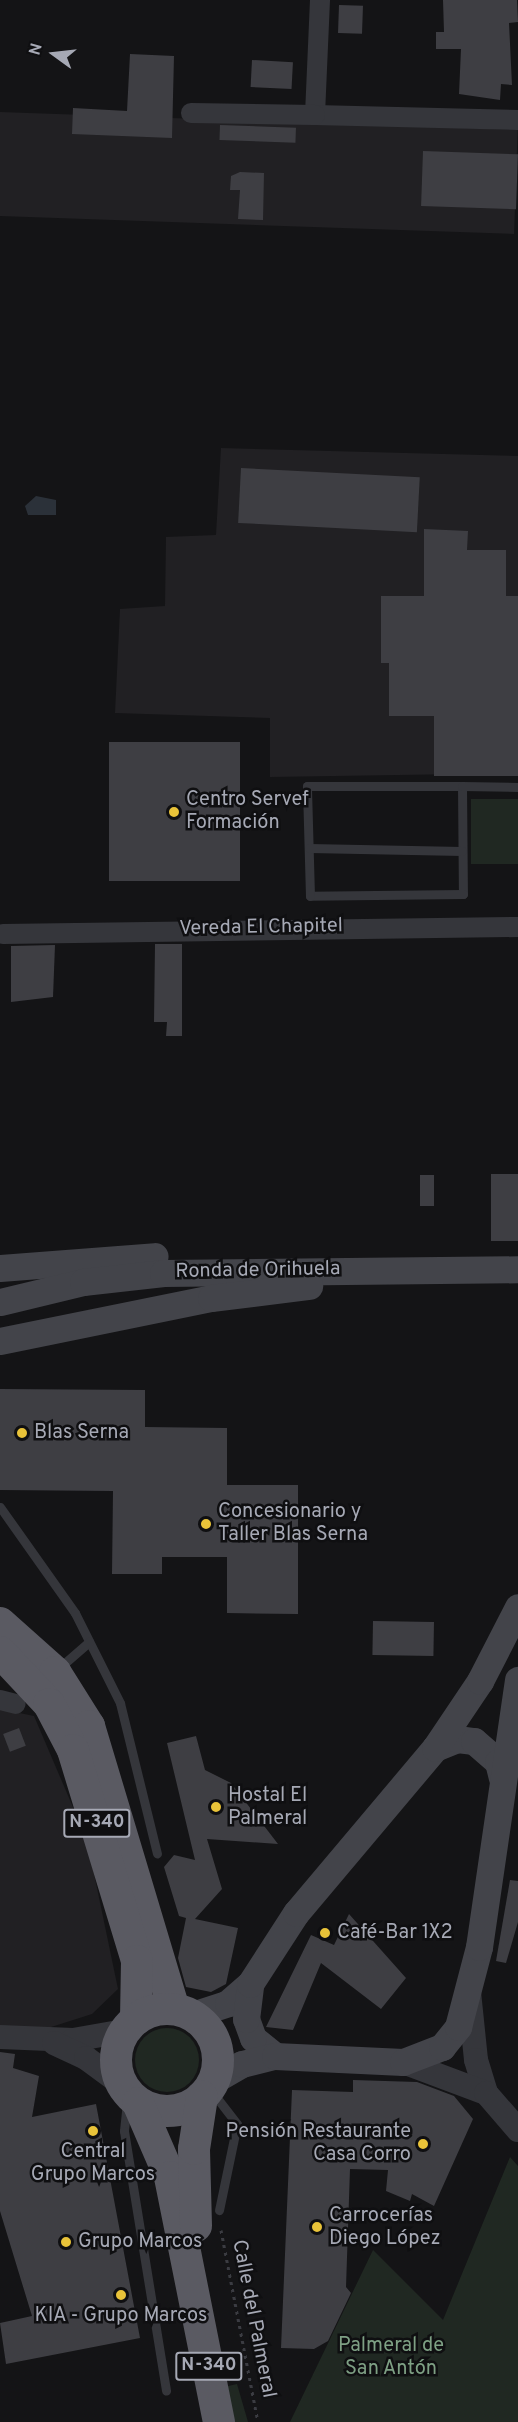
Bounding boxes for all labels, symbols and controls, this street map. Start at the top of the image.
north arrow [24,24,84,84]
text: N [25,41,48,57]
place label: Centro Servef Formación [186,789,309,836]
marker: Centro Servef Formación [167,805,181,819]
street label: Vereda El Chapitel [179,915,343,941]
street label: Ronda de Orihuela [175,1258,341,1284]
place label: Blas Serna [34,1421,129,1445]
marker: Blas Serna [15,1426,29,1440]
place label: Concesionario y Taller Blas Serna [218,1500,368,1547]
marker: Concesionario y Taller Blas Serna [199,1517,213,1531]
place label: Hostal El Palmeral [228,1784,307,1831]
marker: Hostal El Palmeral [209,1800,223,1814]
road number: N-340 [63,1808,132,1838]
place label: Café-Bar 1X2 [337,1921,453,1945]
marker: Café-Bar 1X2 [318,1926,332,1940]
place label: Pensión Restaurante Casa Corro [225,2120,411,2167]
marker: Central Grupo Marcos [86,2124,100,2138]
marker: Pensión Restaurante Casa Corro [416,2137,430,2151]
place label: Central Grupo Marcos [31,2140,155,2187]
place label: Carrocerías Diego López [329,2204,440,2251]
marker: Carrocerías Diego López [310,2220,324,2234]
place label: Grupo Marcos [78,2230,202,2254]
marker: Grupo Marcos [59,2235,73,2249]
street label: Calle del Palmeral [226,2238,280,2400]
marker: KIA - Grupo Marcos [114,2288,128,2302]
place label: KIA - Grupo Marcos [34,2304,208,2328]
park label: Palmeral de San Antón [338,2335,444,2382]
road number: N-340 [174,2351,244,2381]

